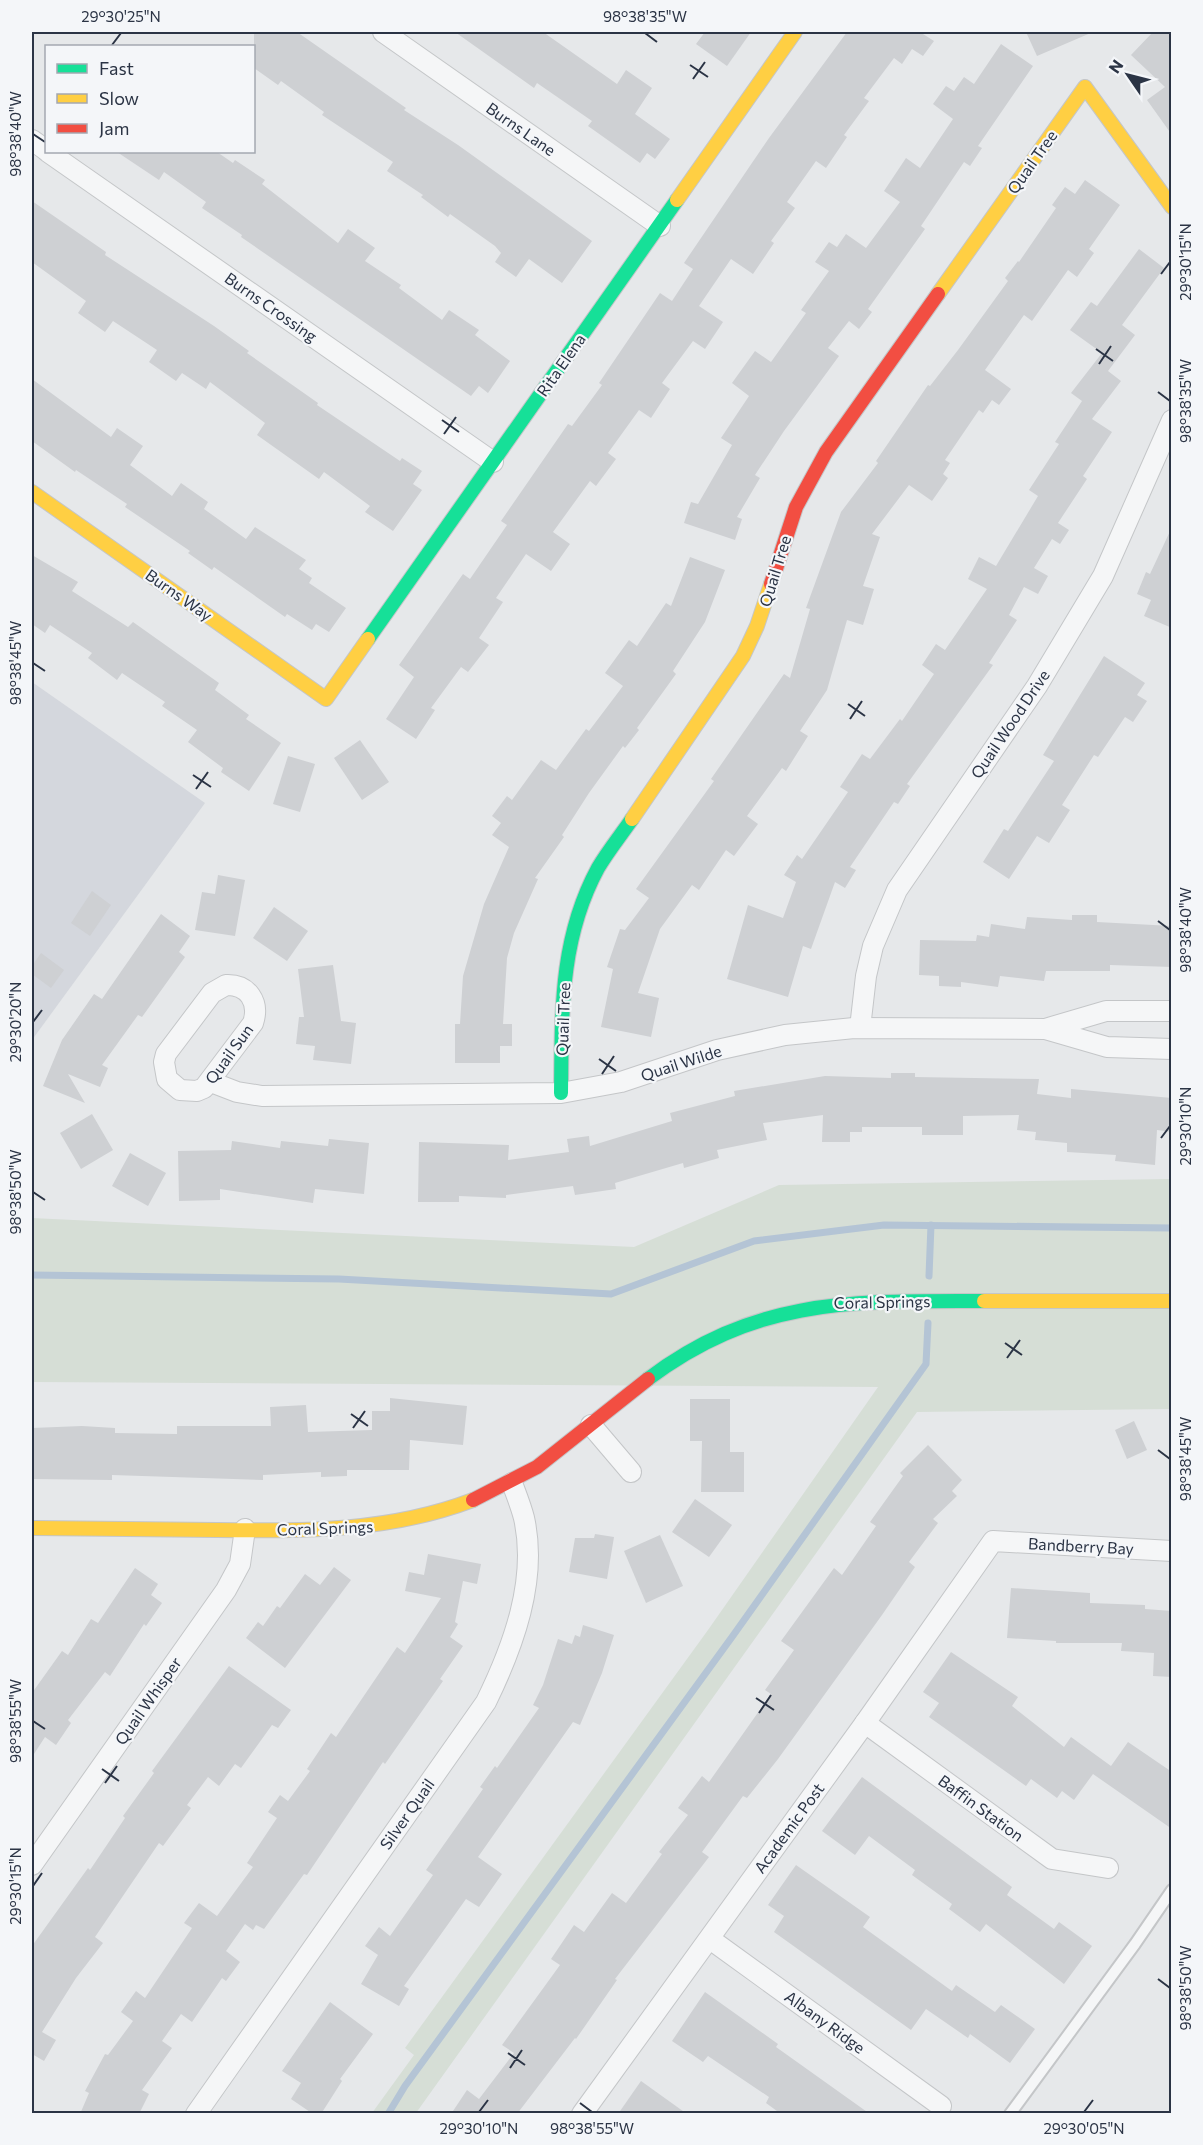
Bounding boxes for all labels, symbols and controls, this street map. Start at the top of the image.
text: 29°30'25"N [81,7,161,25]
text: 98°38'35"W [603,7,687,25]
legend [45,45,255,153]
north arrow [1098,45,1158,105]
text: N [1104,56,1127,76]
text: Fast [99,57,134,79]
text: Slow [99,87,139,109]
text: 98°38'40"W [6,91,24,177]
street label: Burns Lane [483,98,560,159]
text: Jam [99,117,129,139]
street label: Quail Tree [1003,126,1060,197]
text: 29°30'15"N [1176,223,1194,301]
street label: Burns Crossing [222,268,321,346]
street label: Rita Elena [532,330,589,400]
text: 98°38'35"W [1176,359,1194,443]
street label: Quail Tree [755,533,794,609]
street label: Burns Way [142,565,216,624]
text: 98°38'45"W [6,621,24,705]
street label: Quail Wood Drive [966,666,1053,782]
text: 98°38'40"W [1176,887,1194,973]
text: 29°30'20"N [6,982,24,1062]
street label: Quail Tree [552,982,573,1056]
street label: Quail Sun [201,1020,257,1087]
street label: Quail Wilde [638,1041,724,1085]
text: 29°30'10"N [1176,1087,1194,1165]
text: 98°38'50"W [6,1149,24,1235]
street label: Coral Springs [833,1291,931,1312]
text: 98°38'45"W [1176,1417,1194,1501]
street label: Coral Springs [276,1516,374,1539]
street label: Bandberry Bay [1028,1533,1134,1558]
street label: Quail Whisper [110,1653,185,1748]
text: 98°38'55"W [6,1679,24,1763]
street label: Baffin Station [935,1770,1028,1845]
street label: Silver Quail [375,1775,438,1853]
street label: Academic Post [750,1779,828,1876]
text: 29°30'15"N [6,1847,24,1925]
text: 98°38'50"W [1176,1945,1194,2031]
street label: Albany Ridge [782,1986,869,2057]
text: 29°30'10"N [440,2119,518,2137]
text: 98°38'55"W [550,2119,634,2137]
text: 29°30'05"N [1043,2119,1125,2137]

